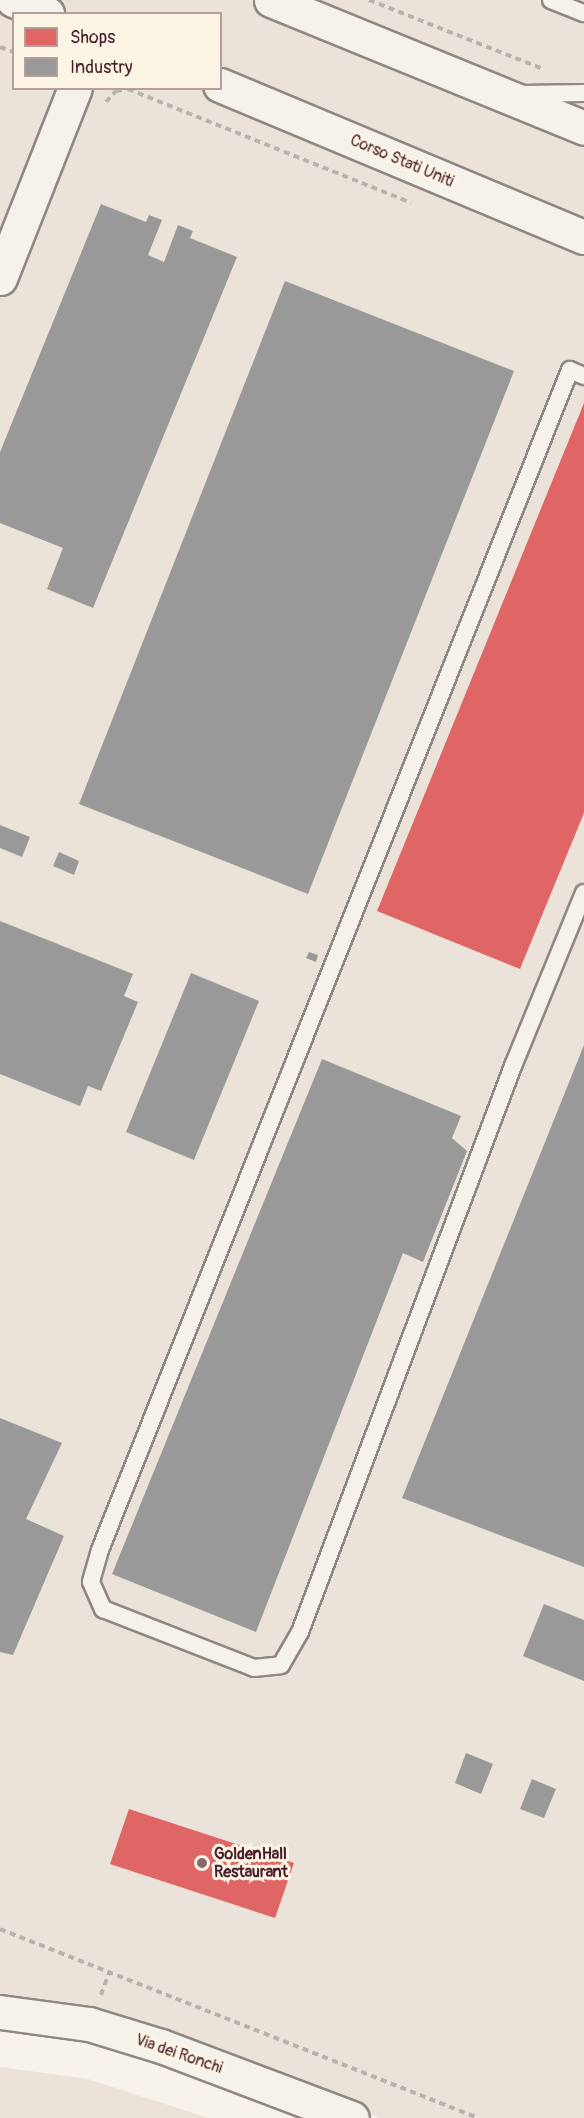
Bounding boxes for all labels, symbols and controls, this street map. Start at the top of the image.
legend [12,12,222,90]
text: Shops [70,26,115,49]
text: Industry [70,56,133,79]
street label: Corso Stati Uniti [347,131,457,191]
place label: GoldenHall Restaurant [214,1844,288,1882]
marker: GoldenHall Restaurant [195,1856,209,1870]
street label: Via dei Ronchi [133,2030,225,2078]

